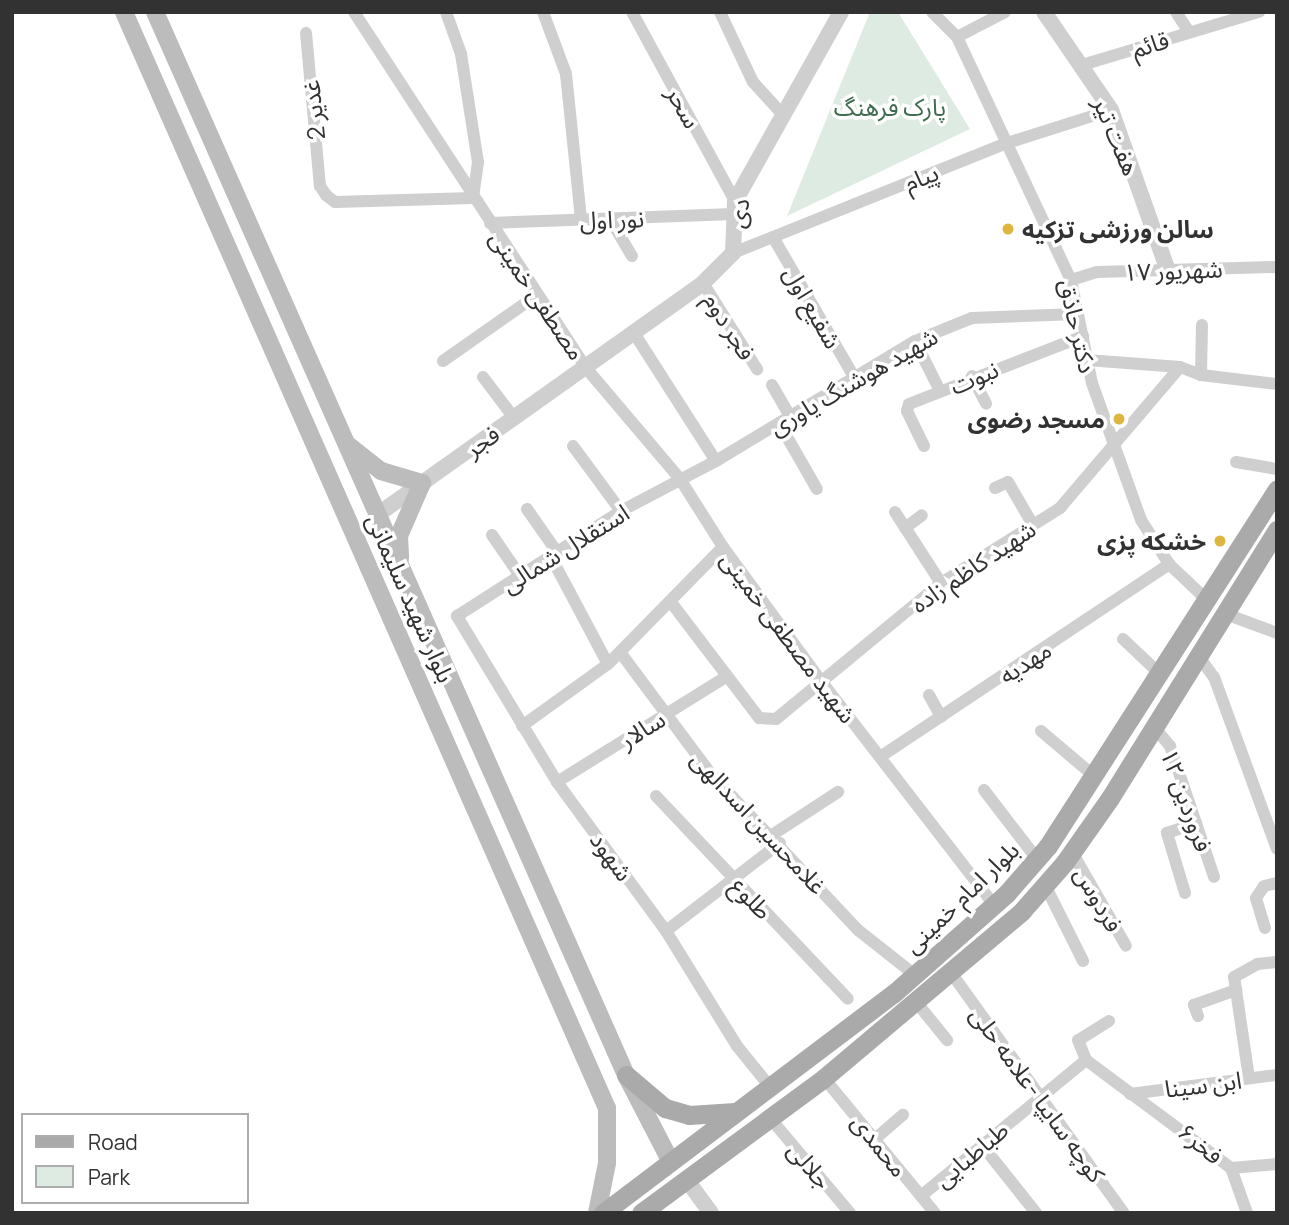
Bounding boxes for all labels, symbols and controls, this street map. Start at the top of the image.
street label: قائم [1128,25,1172,63]
street label: غدير 2 [296,79,330,141]
street label: سحر [661,81,707,133]
street label: هفت تیر [1088,92,1146,180]
park label: پارک فرهنگ [834,93,946,121]
street label: پیام [900,157,942,197]
street label: دی [721,196,755,230]
street label: نور اول [579,203,645,235]
place label: سالن ورزشی تزکیه [1022,215,1214,243]
marker: سالن ورزشی تزکیه [1000,221,1016,237]
street label: مصطفی خمینی [484,225,592,365]
street label: ۱۷ شهریور [1123,254,1223,286]
street label: شفیع اول [778,261,848,353]
street label: دکتر حاذق [1053,276,1103,376]
street label: فجر دوم [698,287,762,365]
street label: شهید هوشنگ یاوری [764,321,942,441]
street label: نبوت [945,354,1003,400]
place label: مسجد رضوی [968,405,1105,433]
marker: مسجد رضوی [1111,411,1127,427]
street label: فجر [459,419,505,463]
street label: استقلال شمالی [496,497,634,599]
street label: بلوار شهید سلیمانی [361,509,461,687]
street label: شهید کاظم زاده [905,514,1041,618]
place label: خشکه پزی [1097,527,1206,555]
marker: خشکه پزی [1212,533,1228,549]
street label: شهید مصطفی خمینی [715,546,863,728]
street label: مهدیه [994,635,1056,689]
street label: سالار [614,704,670,754]
street label: غلامحسین اسدالهی [685,744,833,900]
street label: ۱۲ فروردین [1155,745,1219,855]
street label: شهود [585,826,639,886]
street label: بلوار امام خمینی [897,835,1025,959]
street label: فردوس [1069,861,1129,937]
street label: طلوع [725,871,779,925]
street label: کوچه سایپا -علامه حلی [965,1001,1111,1187]
street label: ابن سینا [1163,1065,1243,1103]
street label: محمدی [846,1108,914,1182]
legend [21,1113,248,1204]
street label: طباطبایی [928,1115,1014,1193]
street label: فخر۶ [1173,1116,1229,1170]
text: Road [88,1128,138,1156]
street label: جلالی [782,1136,838,1194]
text: Park [88,1163,130,1191]

